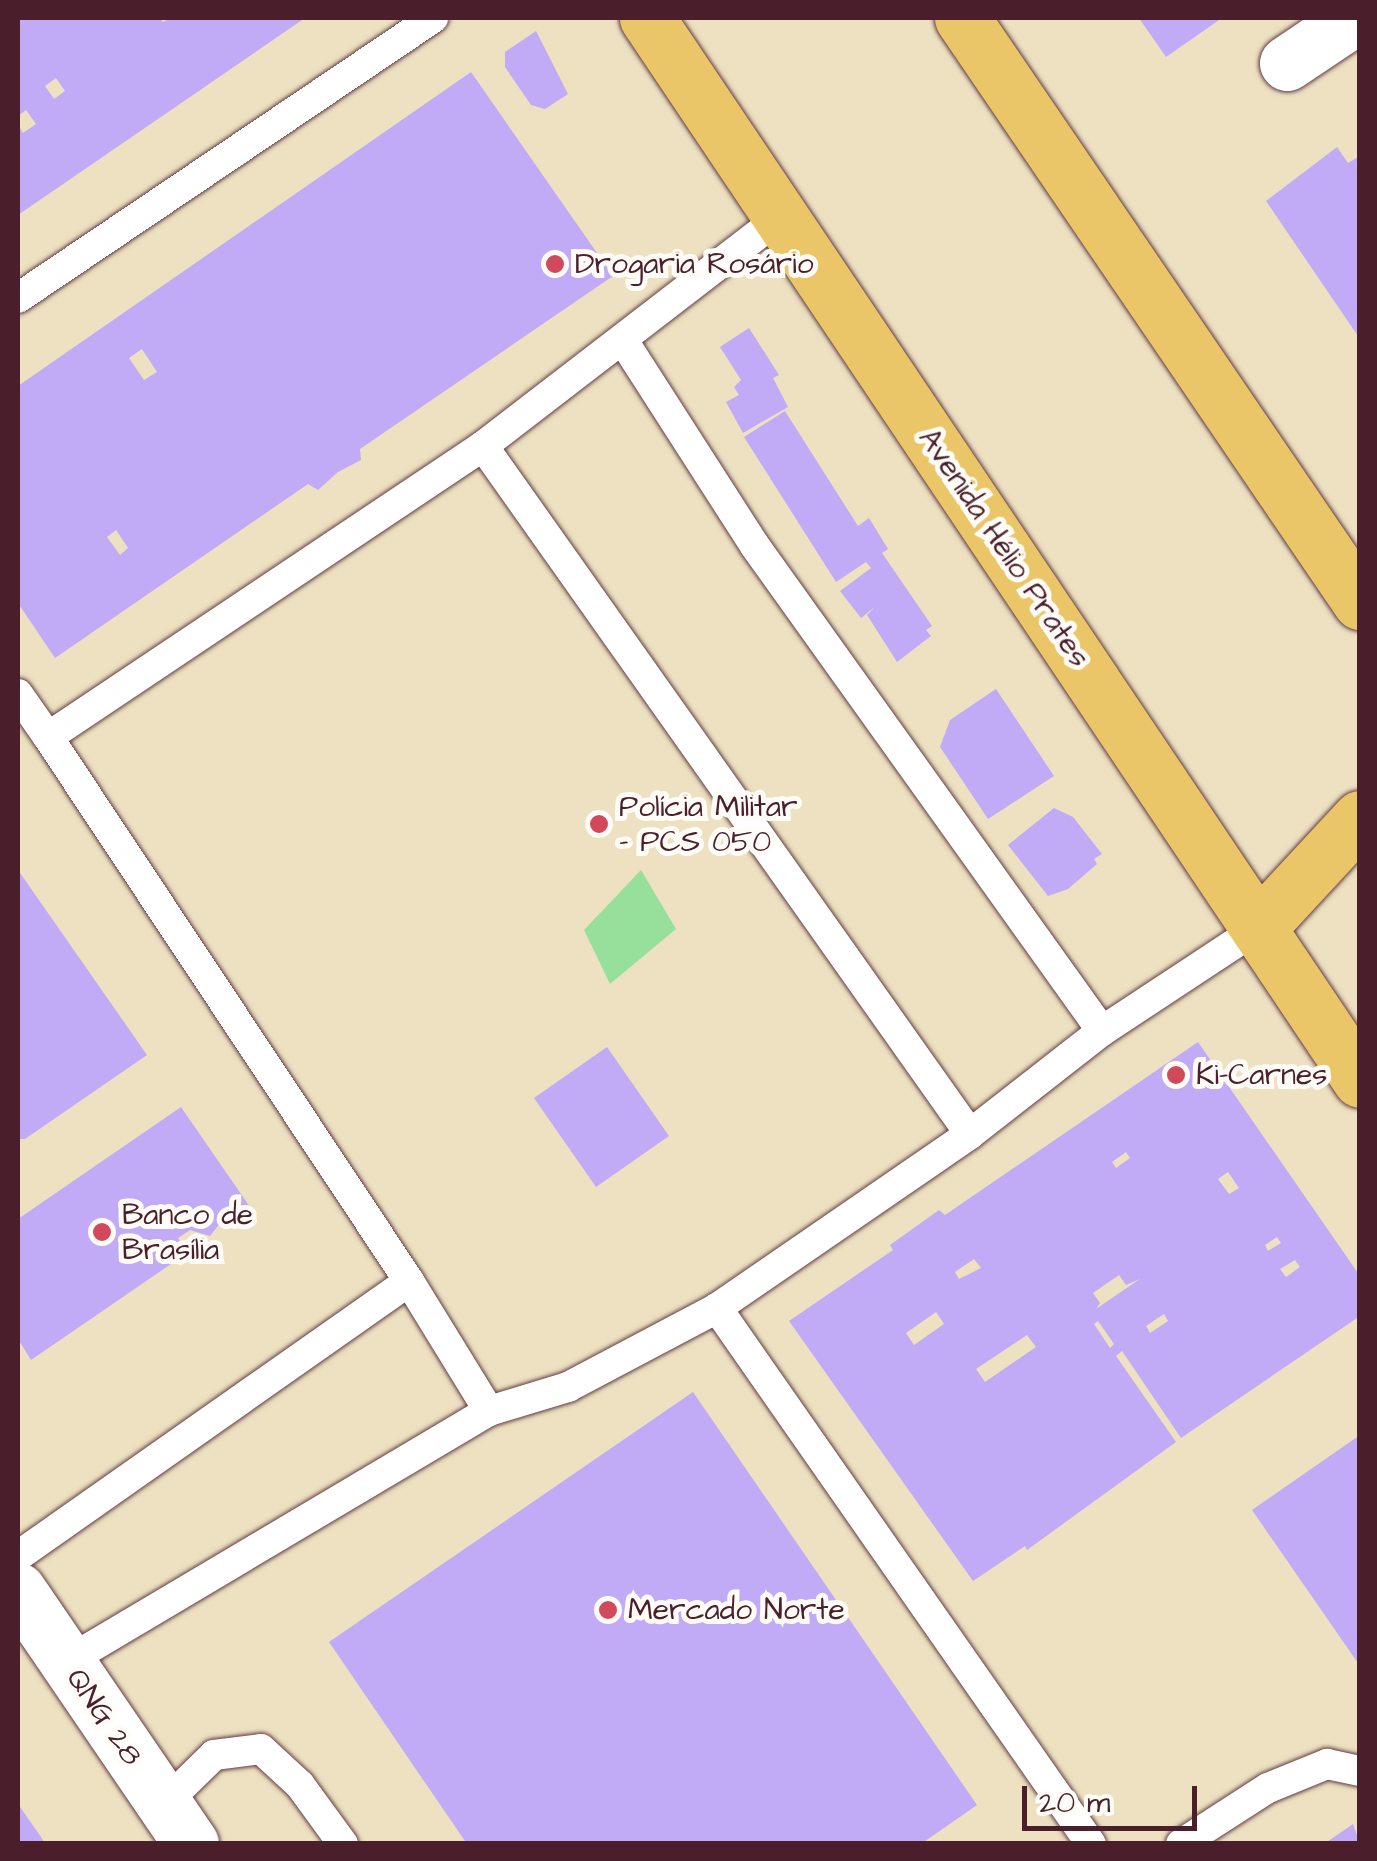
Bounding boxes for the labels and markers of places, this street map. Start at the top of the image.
place label: Drogaria Rosário [575,246,814,282]
marker: Drogaria Rosário [544,253,566,275]
place label: Polícia Militar - PCS 050 [619,789,798,860]
marker: Polícia Militar - PCS 050 [588,813,610,835]
place label: Ki-Carnes [1196,1057,1327,1093]
marker: Ki-Carnes [1165,1064,1187,1086]
place label: Banco de Brasília [122,1197,253,1268]
marker: Banco de Brasília [91,1221,113,1243]
place label: Mercado Norte [628,1592,845,1628]
marker: Mercado Norte [597,1599,619,1621]

